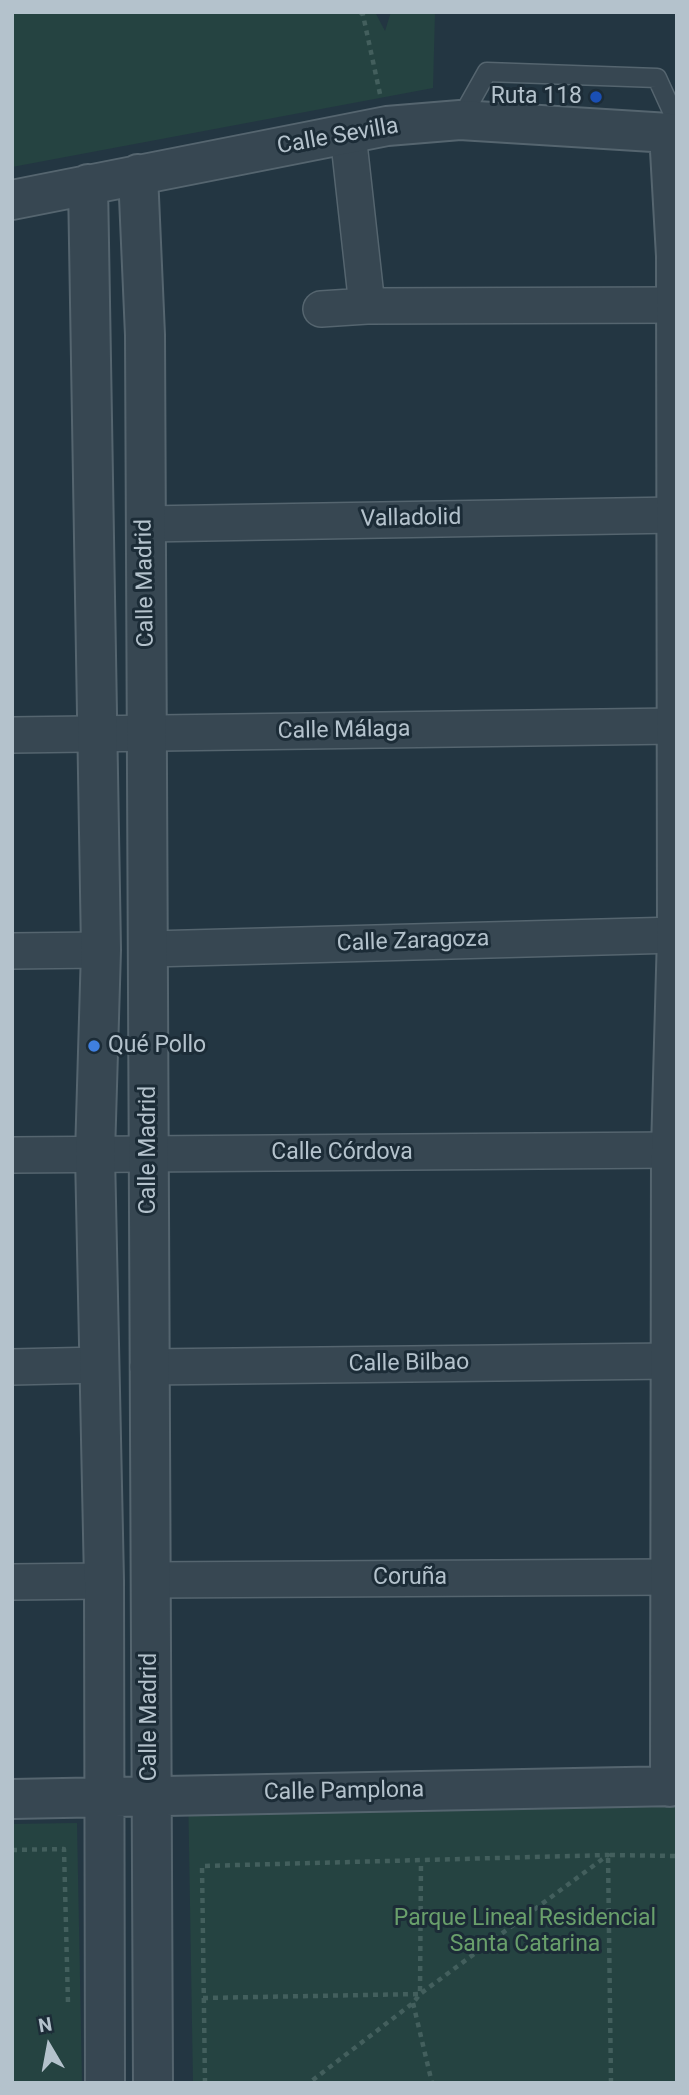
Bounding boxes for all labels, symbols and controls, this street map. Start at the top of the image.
place label: Ruta 118 [491,83,582,111]
marker: Ruta 118 [588,89,604,105]
street label: Calle Sevilla [275,113,401,161]
street label: Valladolid [360,504,462,534]
street label: Calle Madrid [131,519,161,647]
street label: Calle Málaga [277,716,411,746]
street label: Calle Zaragoza [336,926,490,958]
place label: Qué Pollo [108,1032,206,1060]
marker: Qué Pollo [86,1038,102,1054]
street label: Calle Madrid [135,1086,163,1214]
street label: Calle Córdova [271,1139,413,1167]
street label: Calle Bilbao [348,1349,470,1379]
street label: Coruña [373,1564,447,1592]
street label: Calle Madrid [136,1653,164,1781]
street label: Calle Pamplona [264,1777,424,1807]
park label: Parque Lineal Residencial Santa Catarina [394,1905,656,1959]
north arrow [14,2011,84,2081]
text: N [37,2012,54,2037]

